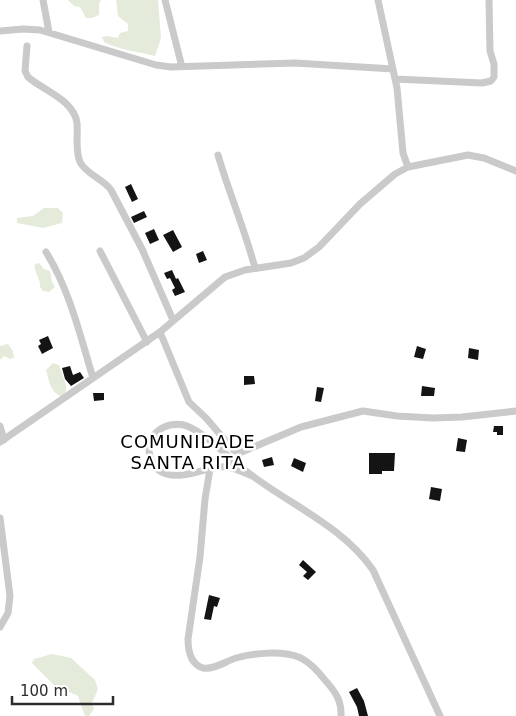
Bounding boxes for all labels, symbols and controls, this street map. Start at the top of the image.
district label: COMUNIDADE SANTA RITA [120,431,256,473]
scale bar [12,674,114,706]
text: 100 m [20,682,68,700]

